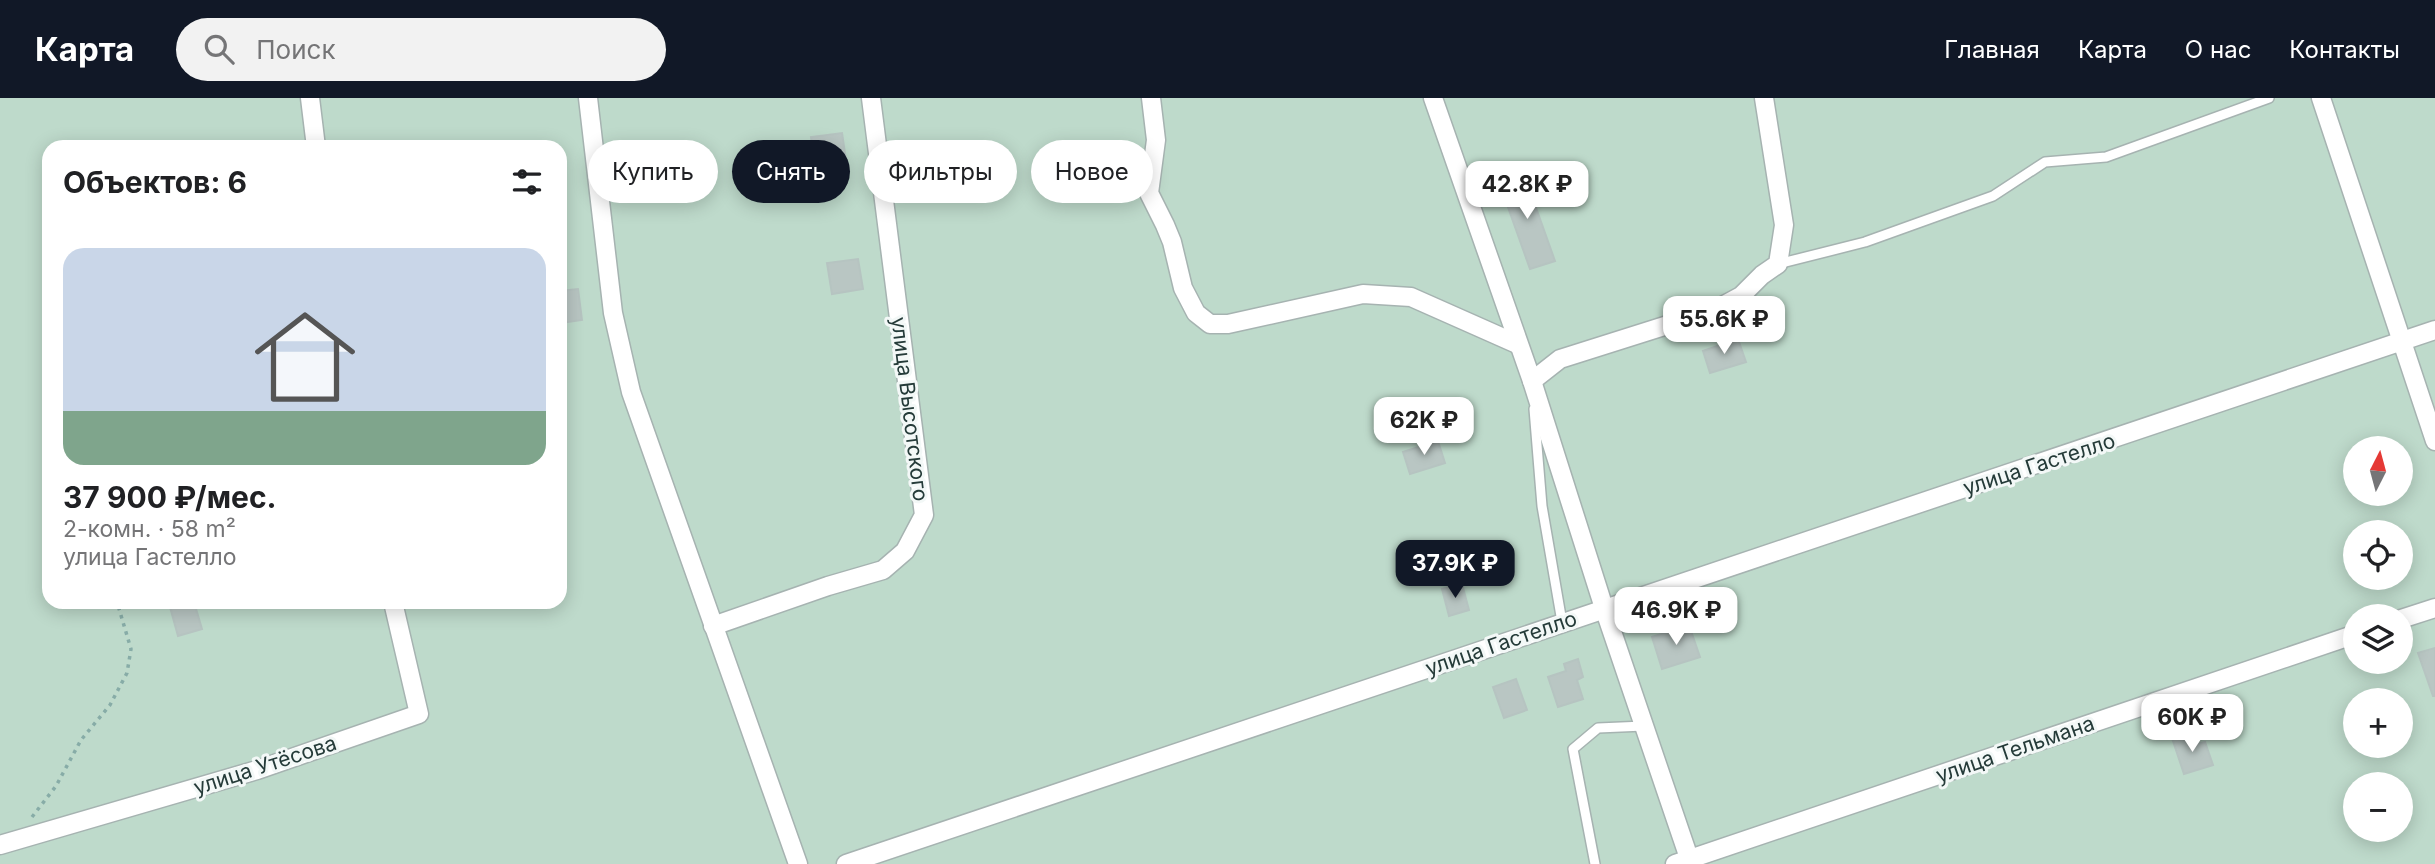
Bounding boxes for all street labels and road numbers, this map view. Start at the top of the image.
street label: улица Высотского [886,315,934,503]
street label: улица Гастелло [1960,428,2118,500]
street label: улица Гастелло [1422,605,1580,681]
street label: улица Тельмана [1933,710,2097,788]
street label: улица Утёсова [190,730,340,800]

